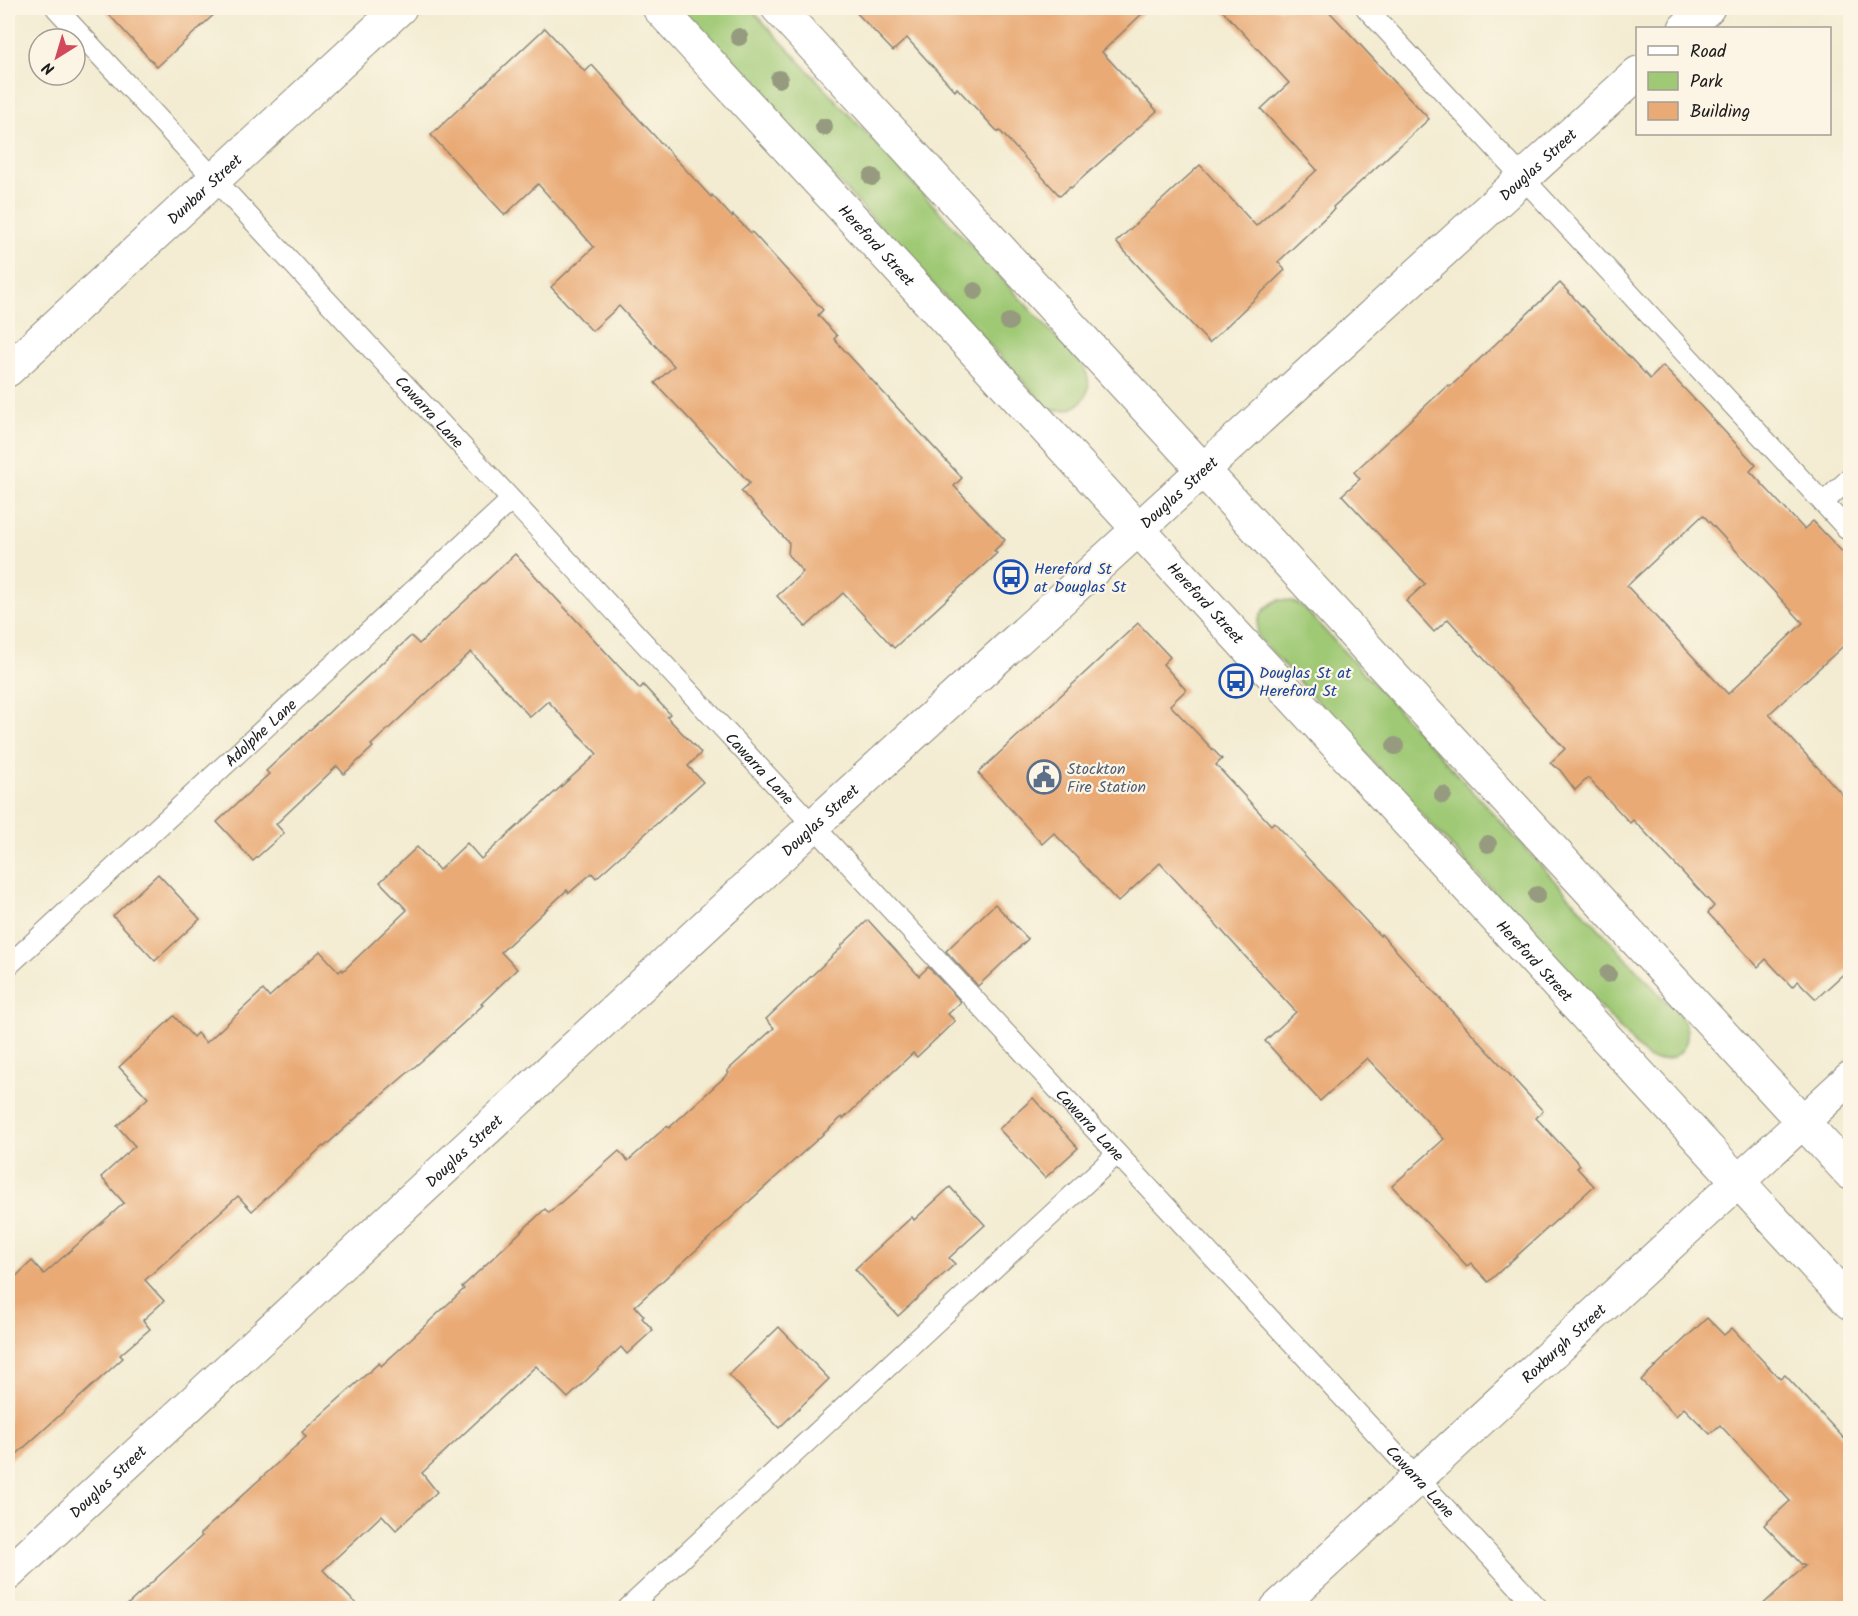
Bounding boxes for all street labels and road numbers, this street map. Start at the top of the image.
street label: Douglas Street [1494,123,1584,208]
street label: Dunbar Street [162,148,249,231]
street label: Hereford Street [831,199,921,293]
street label: Cawarra Lane [388,370,469,455]
street label: Douglas Street [1135,450,1225,536]
street label: Hereford Street [1160,557,1250,651]
street label: Adolphe Lane [220,693,303,773]
street label: Cawarra Lane [718,727,799,811]
street label: Douglas Street [776,778,866,863]
street label: Hereford Street [1489,915,1579,1009]
street label: Cawarra Lane [1049,1083,1130,1168]
street label: Douglas Street [420,1109,510,1194]
street label: Roxburgh Street [1516,1298,1613,1390]
street label: Douglas Street [64,1439,154,1525]
street label: Cawarra Lane [1379,1440,1460,1524]

